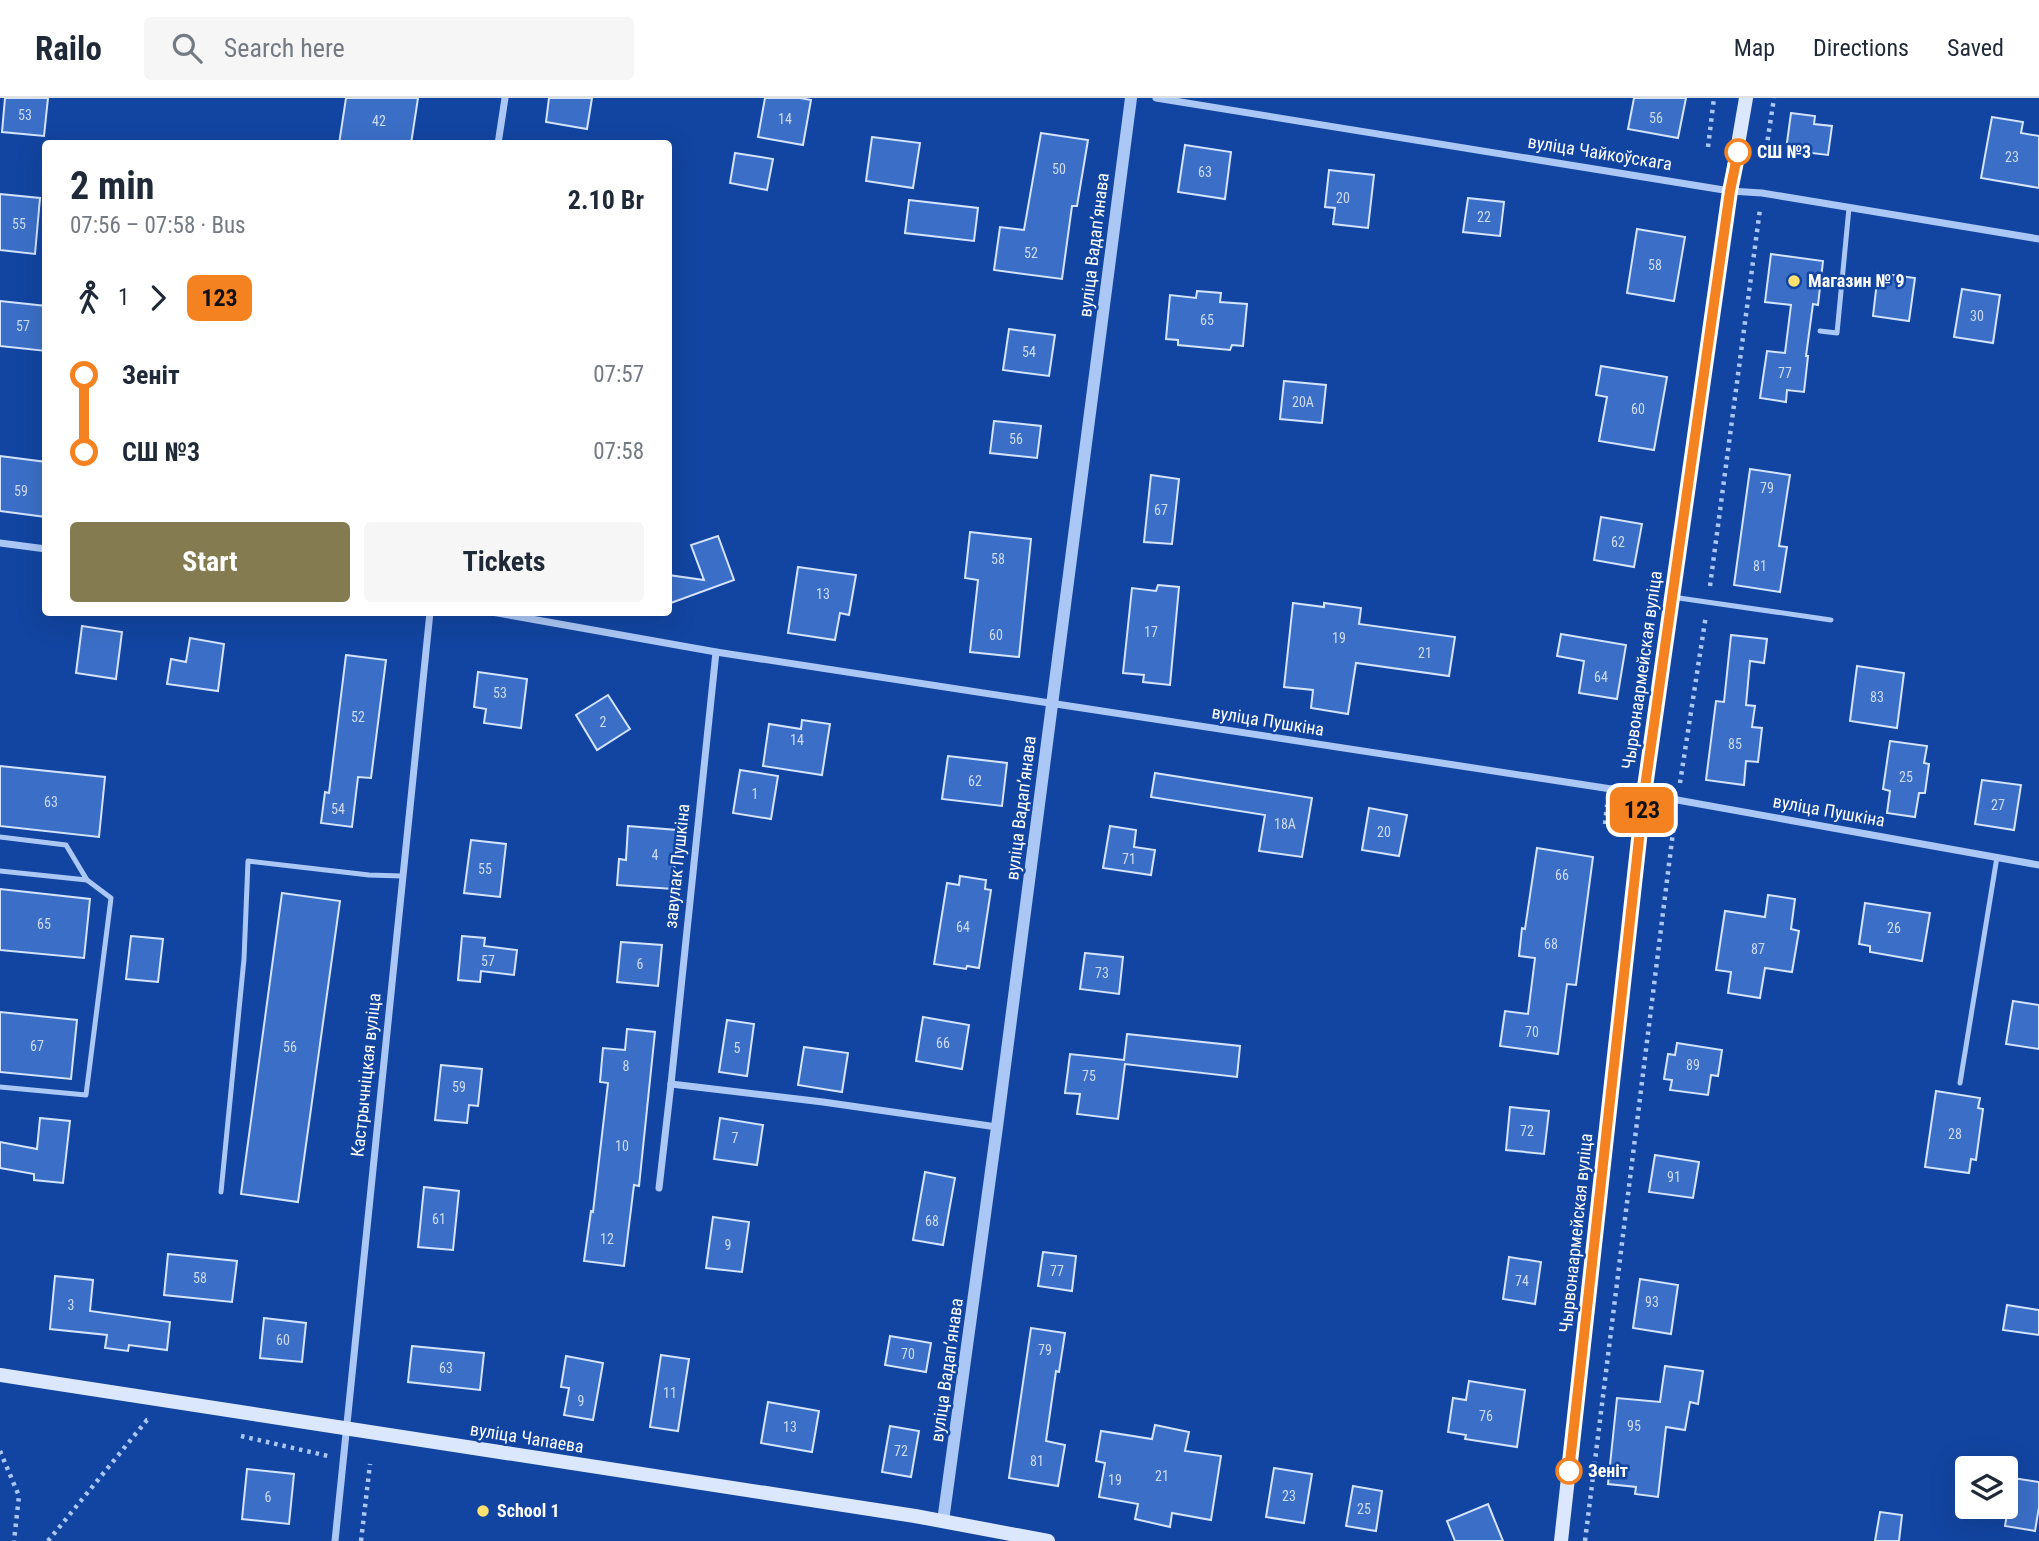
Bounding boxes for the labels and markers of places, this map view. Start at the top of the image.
marker: СШ №3 [1725,139,1751,165]
place label: СШ №3 [1757,141,1811,162]
place label: Магазин № 9 [1808,270,1905,291]
marker: Магазин № 9 [1786,273,1802,289]
marker: Зеніт [1556,1458,1582,1484]
place label: Зеніт [1588,1460,1628,1481]
place label: School 1 [497,1500,560,1521]
marker: School 1 [475,1503,491,1519]

